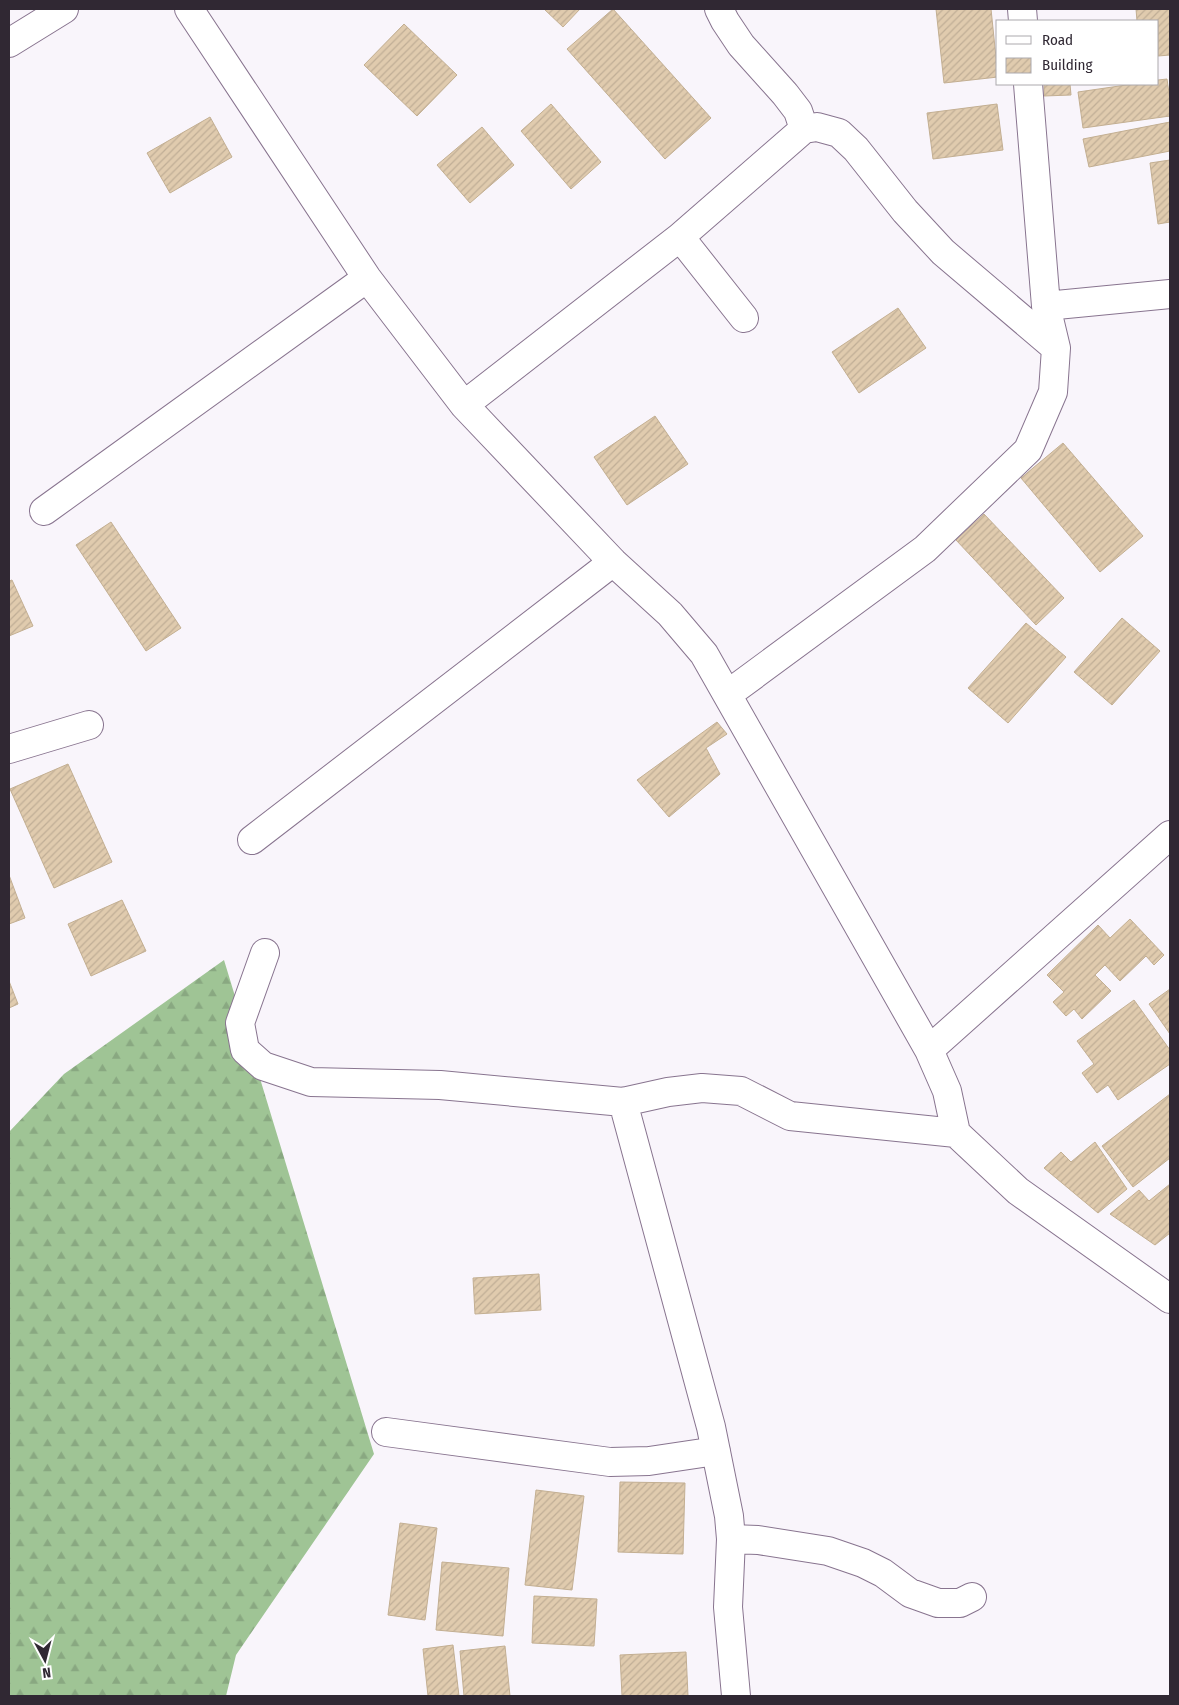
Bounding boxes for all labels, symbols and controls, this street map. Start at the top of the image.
legend [996,20,1159,85]
text: Road [1042,31,1073,49]
text: Building [1042,56,1093,74]
north arrow [20,1635,70,1685]
text: N [41,1663,52,1681]

